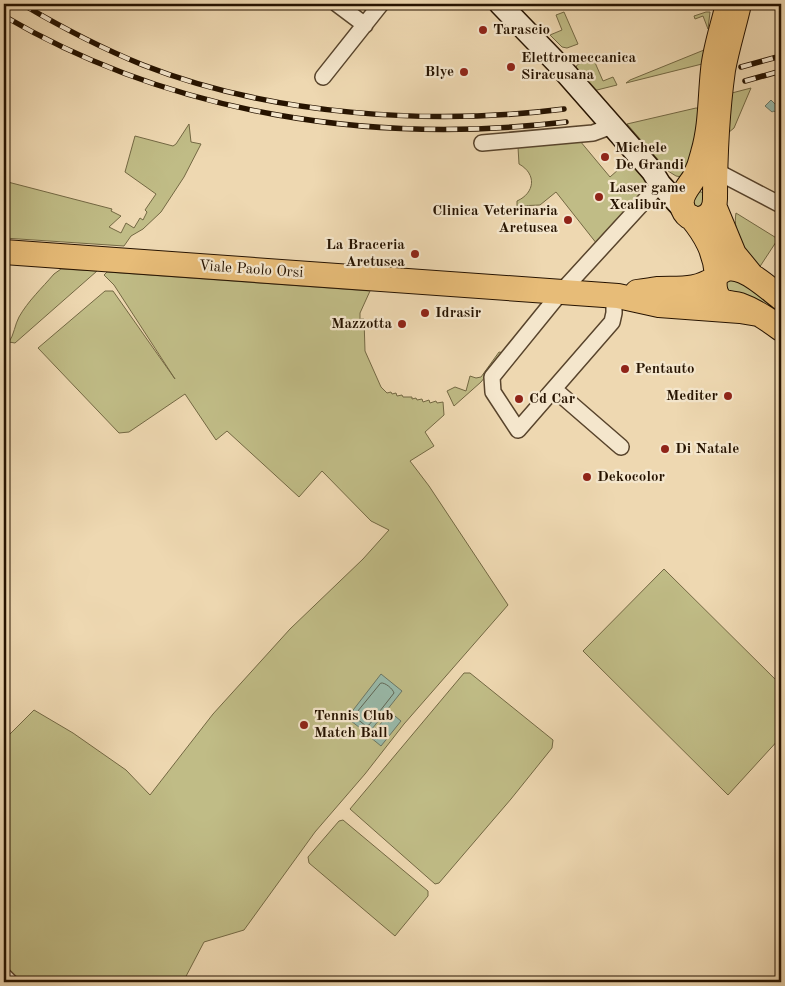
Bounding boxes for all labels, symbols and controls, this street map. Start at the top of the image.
place label: Tarascio [493,23,550,38]
marker: Tarascio [477,24,489,36]
place label: Elettromeccanica Siracusana [521,51,637,83]
marker: Elettromeccanica Siracusana [505,61,517,73]
place label: Blye [425,65,454,80]
marker: Blye [458,66,470,78]
place label: Michele De Grandi [615,141,684,173]
marker: Michele De Grandi [599,151,611,163]
place label: Laser game Xcalibur [609,181,686,213]
marker: Laser game Xcalibur [593,191,605,203]
place label: Clinica Veterinaria Aretusea [432,204,558,236]
marker: Clinica Veterinaria Aretusea [562,214,574,226]
place label: La Braceria Aretusea [326,238,405,270]
marker: La Braceria Aretusea [409,248,421,260]
street label: Viale Paolo Orsi [198,259,304,281]
place label: Idrasir [435,306,482,321]
marker: Idrasir [419,307,431,319]
place label: Mazzotta [331,317,392,332]
marker: Mazzotta [396,318,408,330]
place label: Pentauto [635,362,695,377]
marker: Pentauto [619,363,631,375]
place label: Mediter [666,389,718,404]
marker: Mediter [722,390,734,402]
place label: Cd Car [529,392,576,407]
marker: Cd Car [513,393,525,405]
place label: Di Natale [675,442,739,457]
marker: Di Natale [659,443,671,455]
place label: Dekocolor [597,470,666,485]
marker: Dekocolor [581,471,593,483]
place label: Tennis Club Match Ball [314,709,393,741]
marker: Tennis Club Match Ball [298,719,310,731]

